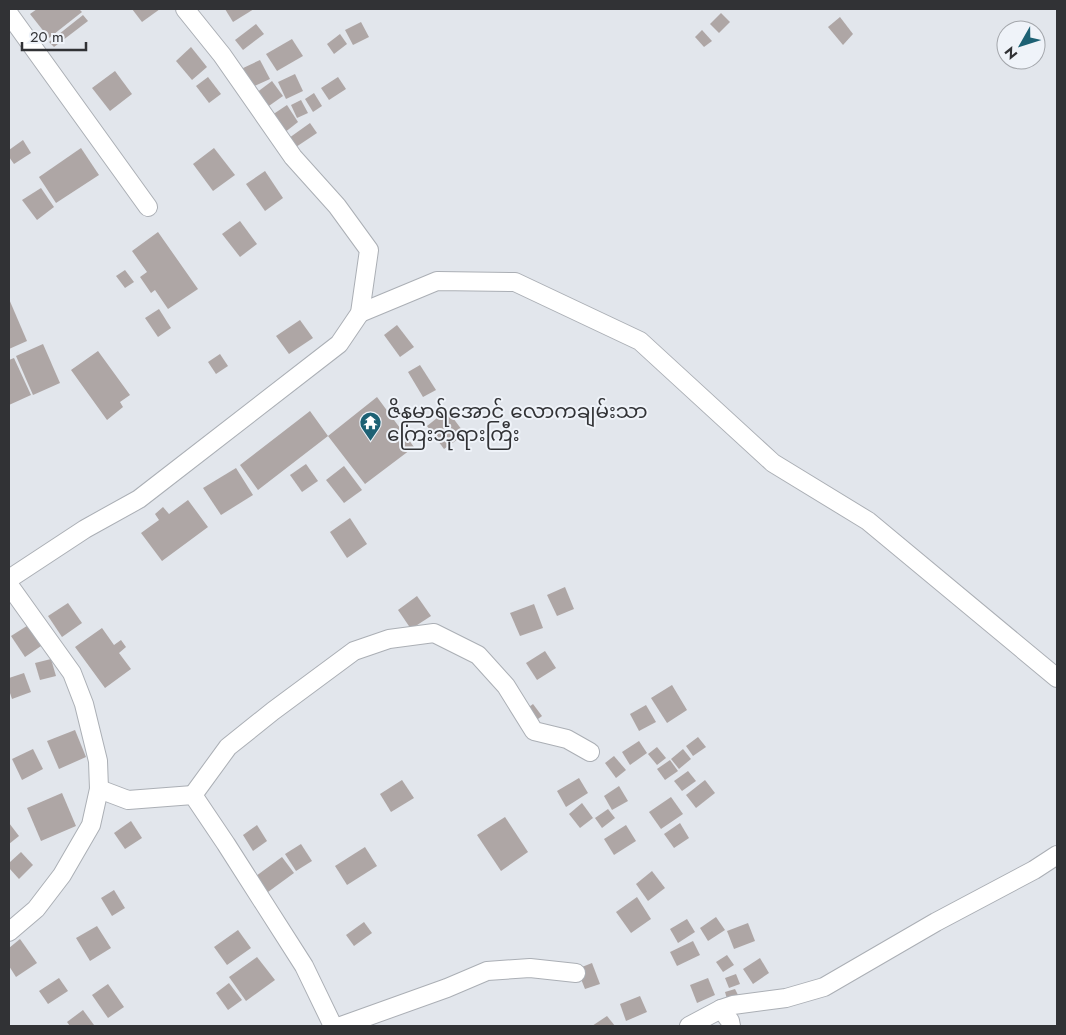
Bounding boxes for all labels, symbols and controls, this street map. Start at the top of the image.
scale bar [22,20,86,52]
north arrow [996,20,1046,70]
text: 20 m [30,26,64,48]
text: N [1000,43,1022,64]
place label: ဇိနမာရ်အောင် လောကချမ်းသာ ကြေးဘုရားကြီး [387,397,648,451]
temple icon: ဇိနမာရ်အောင် လောကချမ်းသာ ကြေးဘုရားကြီး [359,410,383,441]

